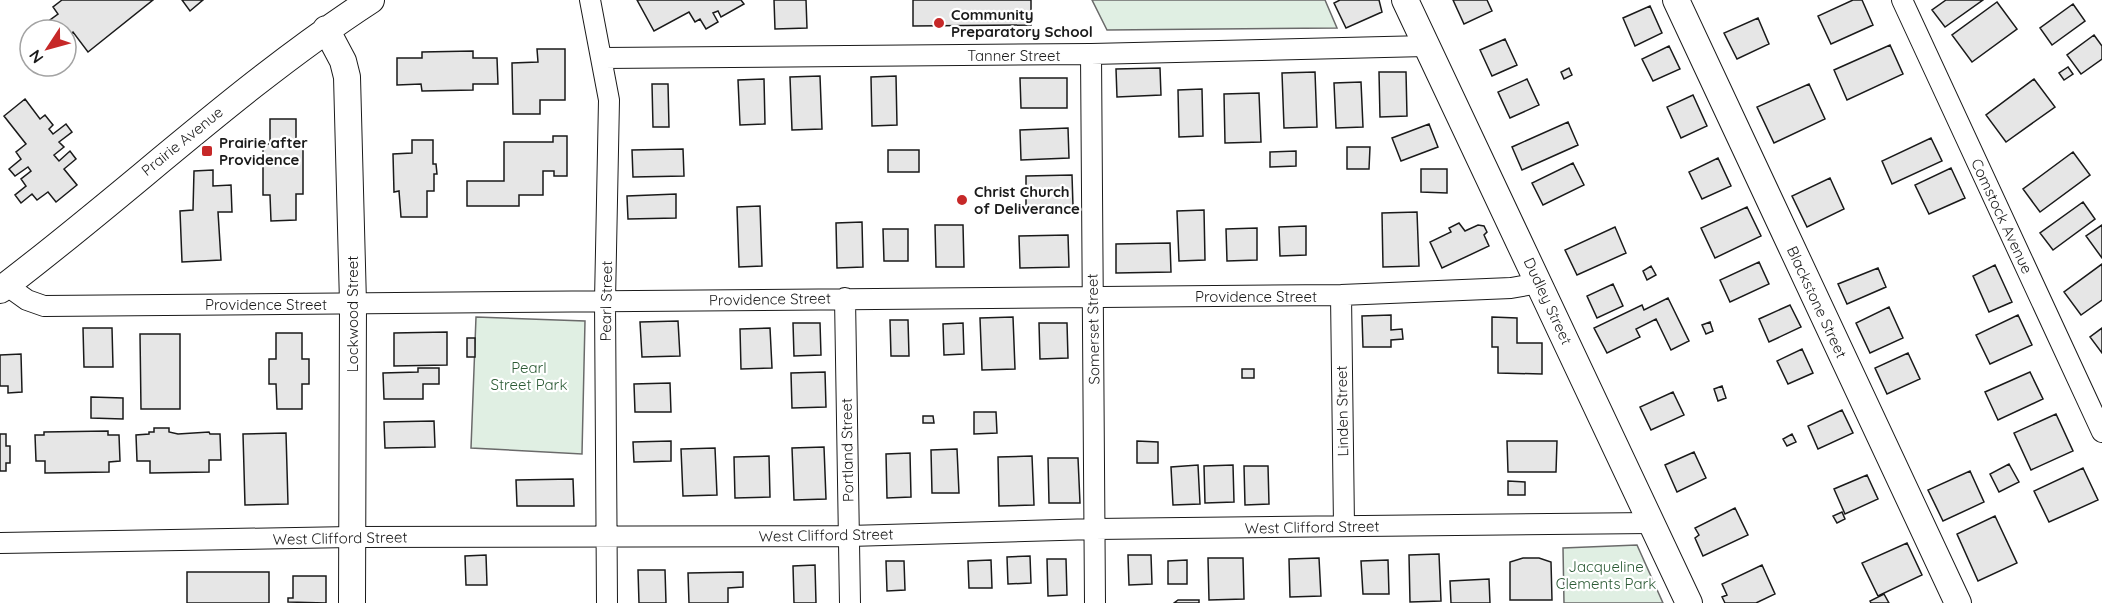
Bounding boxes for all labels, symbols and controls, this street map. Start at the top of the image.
place label: Community Preparatory School [951,5,1093,41]
marker: Community Preparatory School [932,16,946,30]
north arrow [18,18,78,78]
text: N [24,46,47,67]
street label: Tanner Street [967,46,1061,65]
street label: Prairie Avenue [137,102,227,180]
place label: Prairie after Providence [219,133,308,169]
marker: Prairie after Providence [200,144,214,158]
street label: Comstock Avenue [1967,155,2037,277]
place label: Christ Church of Deliverance [974,182,1080,218]
marker: Christ Church of Deliverance [955,193,969,207]
street label: Blackstone Street [1783,243,1851,361]
street label: Dudley Street [1520,255,1576,347]
street label: Lockwood Street [343,256,362,372]
street label: Pearl Street [596,260,616,342]
street label: Somerset Street [1083,273,1103,385]
street label: Providence Street [1195,287,1317,306]
street label: Providence Street [709,288,831,310]
street label: Providence Street [205,295,327,314]
park label: Pearl Street Park [491,358,567,394]
street label: Linden Street [1332,365,1352,457]
street label: Portland Street [837,398,857,502]
street label: West Clifford Street [1244,516,1380,538]
street label: West Clifford Street [758,524,894,546]
street label: West Clifford Street [272,527,408,549]
park label: Jacqueline Clements Park [1556,557,1656,593]

